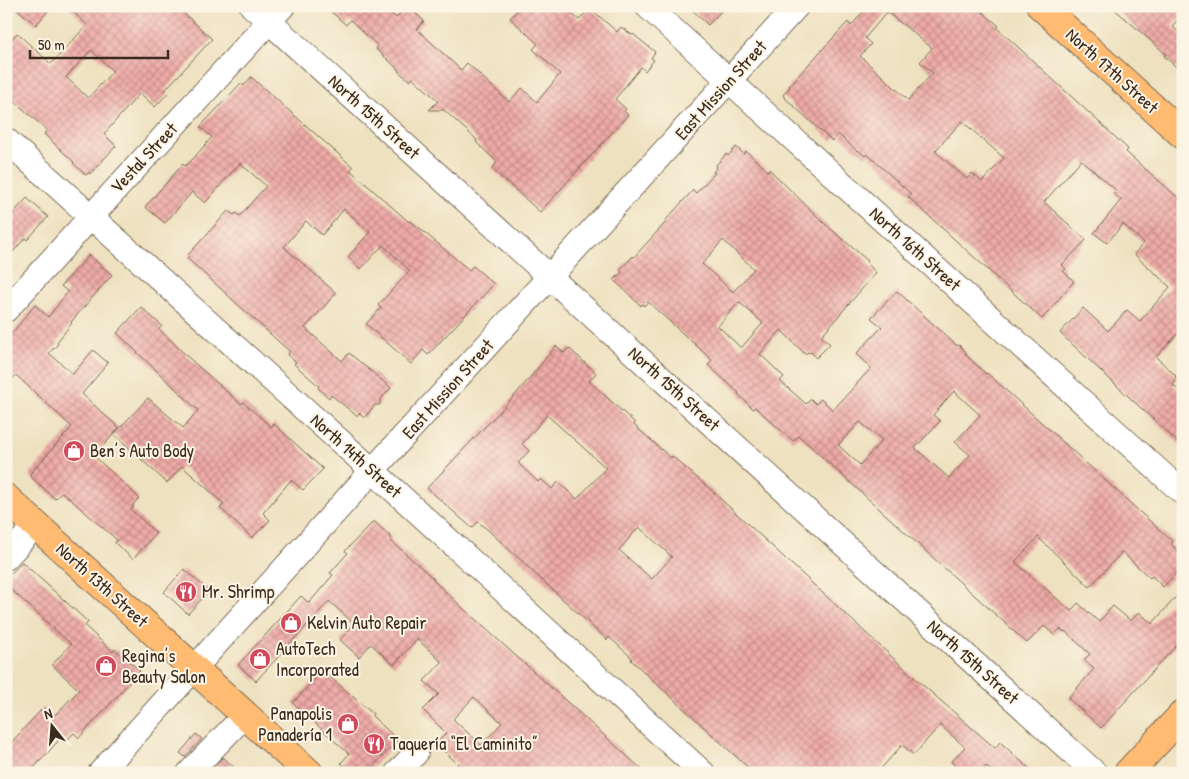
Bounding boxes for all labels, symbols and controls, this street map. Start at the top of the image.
street label: North 17th Street [1061,22,1165,120]
scale bar [30,28,168,60]
text: 50 m [38,34,65,55]
street label: East Mission Street [669,34,773,145]
street label: North 15th Street [323,69,426,165]
street label: Vestal Street [104,116,183,198]
street label: North 16th Street [864,201,967,297]
street label: East Mission Street [396,333,500,444]
street label: North 15th Street [623,341,726,437]
street label: North 14th Street [305,408,408,504]
place label: Ben’s Auto Body [90,438,194,463]
shop icon: Ben’s Auto Body [62,439,86,463]
street label: North 13th Street [51,537,154,633]
place label: Mr. Shrimp [202,579,275,604]
restaurant icon: Mr. Shrimp [174,580,198,604]
place label: Kelvin Auto Repair [307,610,427,635]
shop icon: Kelvin Auto Repair [279,611,303,635]
street label: North 15th Street [922,614,1025,710]
place label: AutoTech Incorporated [276,636,359,682]
place label: Regina’s Beauty Salon [122,643,206,689]
shop icon: AutoTech Incorporated [248,647,272,671]
shop icon: Regina’s Beauty Salon [94,654,118,678]
place label: Panapolis Panadería 1 [258,701,332,747]
north arrow [28,702,78,752]
text: N [42,703,55,723]
shop icon: Panapolis Panadería 1 [336,712,360,736]
place label: Taquería “El Caminito” [390,731,537,756]
restaurant icon: Taquería “El Caminito” [362,732,386,756]

